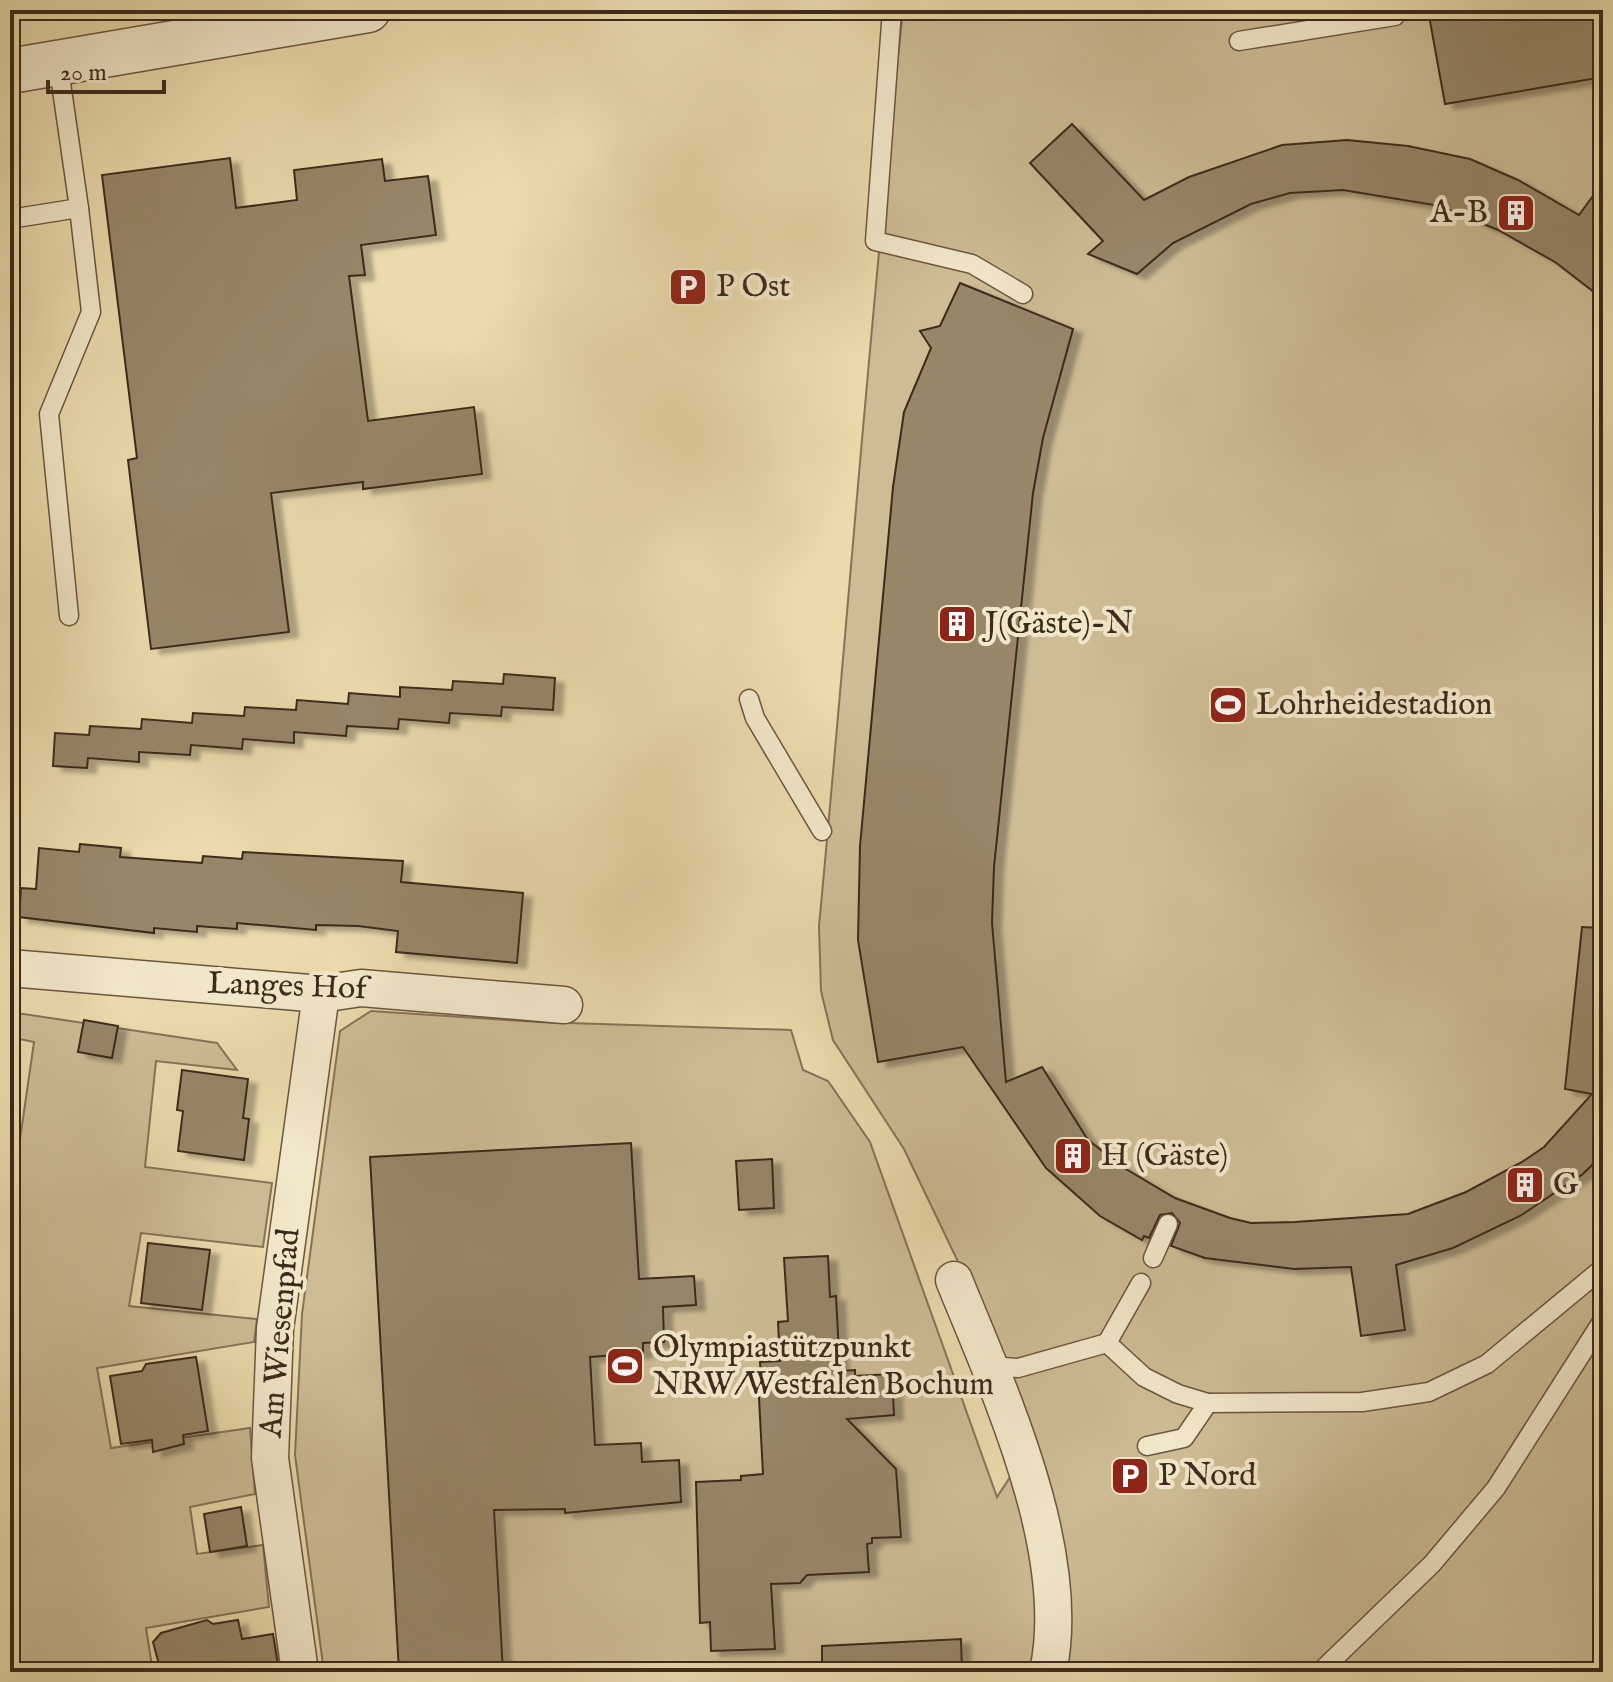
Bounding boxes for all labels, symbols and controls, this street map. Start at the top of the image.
scale bar [48,44,164,94]
text: 20 m [60,58,107,89]
building icon: A-B [1495,192,1537,234]
place label: A-B [1429,193,1488,234]
parking icon: P Ost [667,266,709,308]
place label: P Ost [716,267,790,308]
building icon: J(Gäste)-N [936,603,978,645]
place label: J(Gäste)-N [982,604,1133,645]
sports icon: Lohrheidestadion [1207,684,1249,726]
place label: Lohrheidestadion [1256,685,1492,726]
street label: Langes Hof [207,964,373,1010]
building icon: H (Gäste) [1052,1135,1094,1177]
place label: H (Gäste) [1101,1136,1228,1177]
building icon: G [1504,1164,1546,1206]
place label: G [1553,1165,1579,1206]
street label: Am Wiesenpfad [251,1226,311,1440]
place label: Olympiastützpunkt NRW/Westfalen Bochum [653,1328,994,1406]
sports icon: Olympiastützpunkt NRW/Westfalen Bochum [604,1345,646,1387]
parking icon: P Nord [1109,1455,1151,1497]
place label: P Nord [1158,1456,1257,1497]

